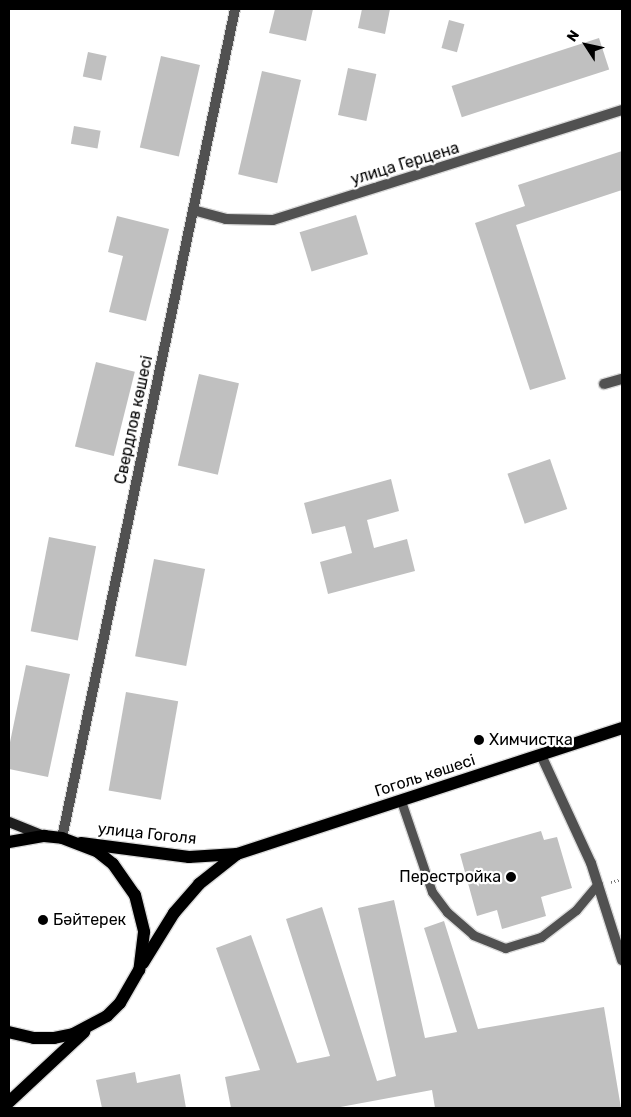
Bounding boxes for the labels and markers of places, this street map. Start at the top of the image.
place label: Химчистка [489,730,573,750]
marker: Химчистка [473,734,485,746]
place label: Перестройка [399,867,501,887]
marker: Перестройка [505,871,517,883]
place label: Бәйтерек [53,910,126,930]
marker: Бәйтерек [37,914,49,926]

